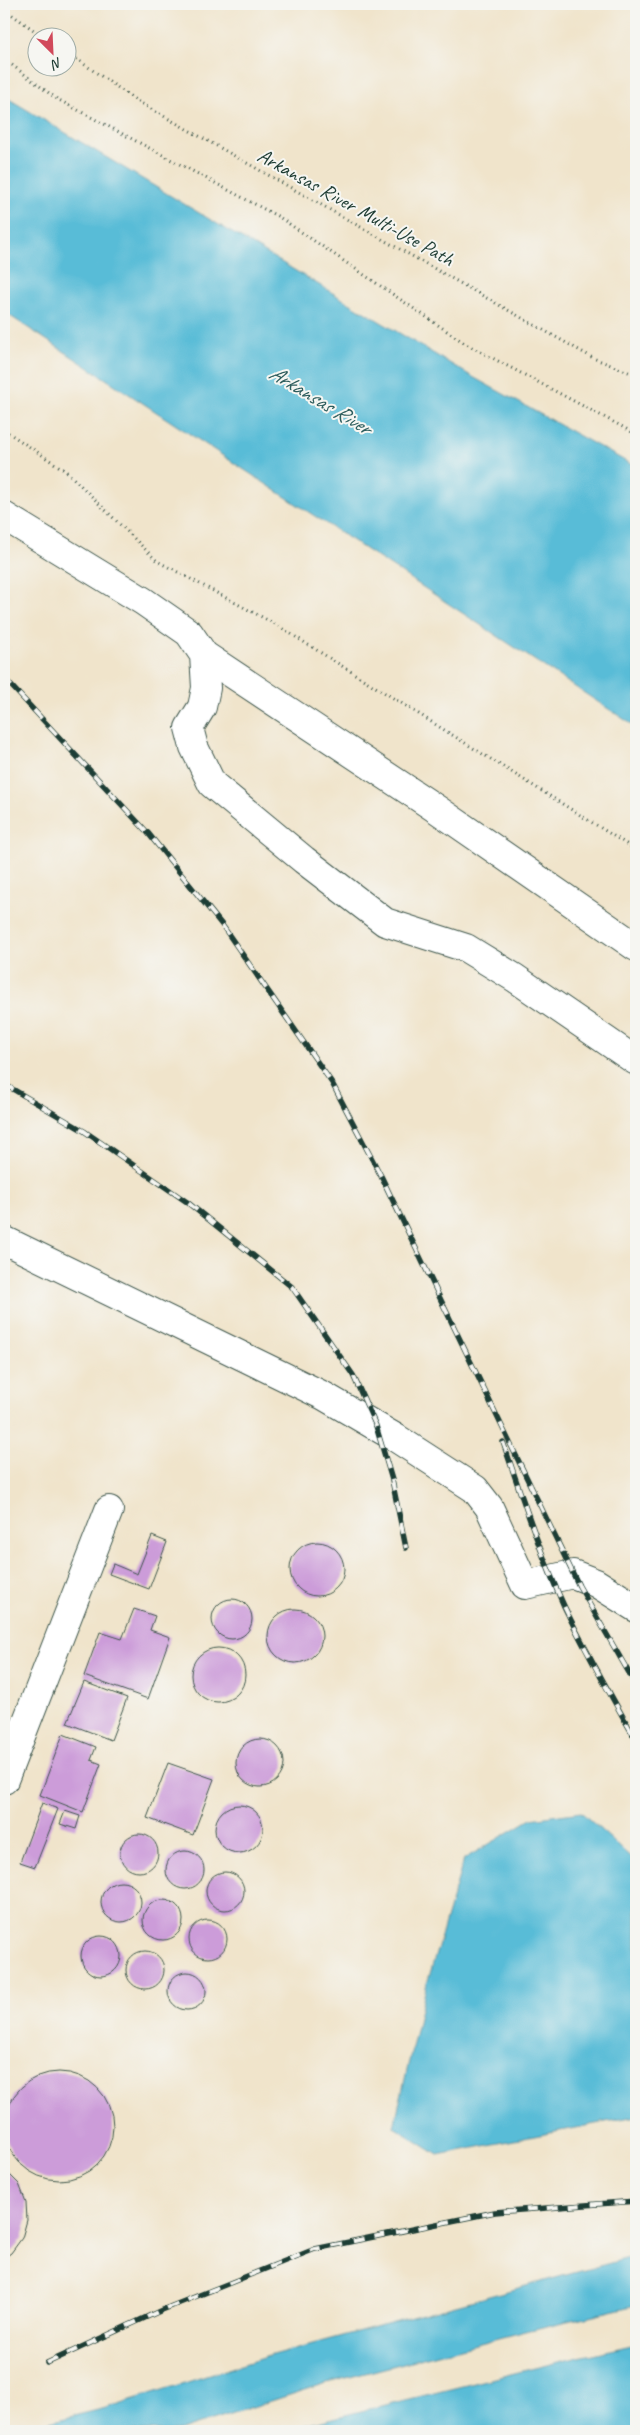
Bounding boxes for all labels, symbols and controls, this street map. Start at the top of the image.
north arrow [28,28,78,78]
text: N [48,54,65,74]
street label: Arkansas River Multi-Use Path [253,142,459,272]
water label: Arkansas River [264,359,379,443]

